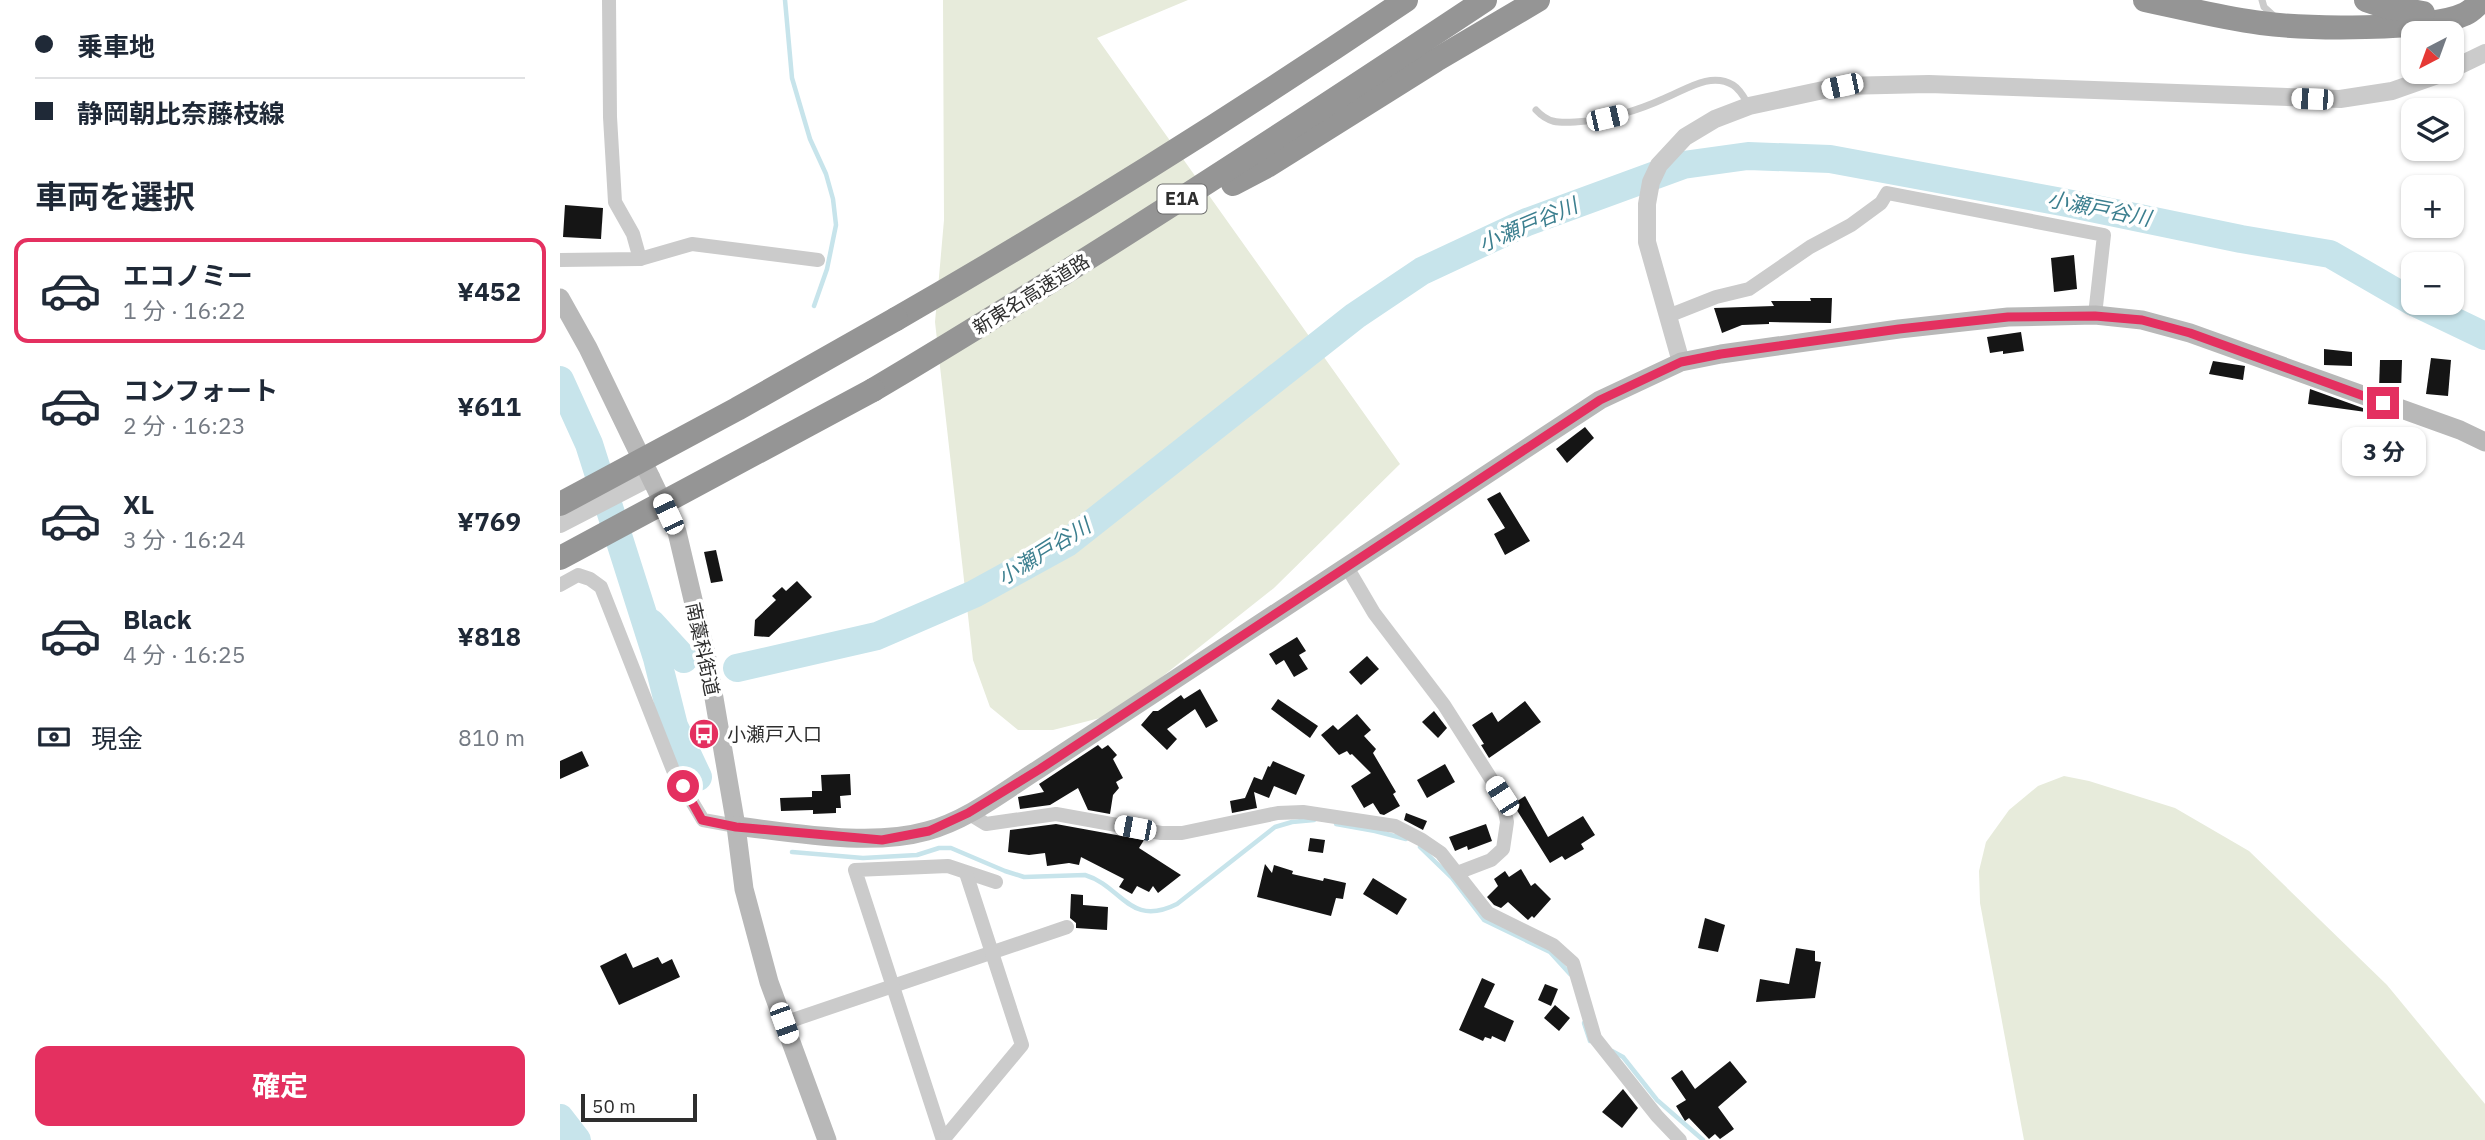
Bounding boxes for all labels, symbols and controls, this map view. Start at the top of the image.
north arrow [2401,21,2464,84]
map controls [2401,21,2464,315]
text: 乗車地 [77,29,155,63]
car [1820,71,1865,101]
car [2291,88,2334,110]
text: 静岡朝比奈藤枝線 [77,96,285,130]
button: layers [2401,98,2464,161]
car [1585,103,1630,133]
text: 車両を選択 [35,175,195,217]
button: + [2401,175,2464,238]
road number: E1A [1158,184,1206,214]
water label: 小瀬戸谷川 [2045,184,2155,232]
water label: 小瀬戸谷川 [1474,190,1583,257]
street label: 新東名高速道路 [968,249,1094,339]
button: − [2401,252,2464,315]
text: エコノミー [123,258,253,292]
icon: car [39,259,102,322]
text: ¥452 [457,274,521,308]
text: 1 分 · 16:22 [123,295,246,325]
text: コンフォート [123,373,278,407]
icon: car [39,374,102,437]
route end [2367,387,2399,419]
text: ¥611 [457,389,521,423]
text: 2 分 · 16:23 [123,410,246,440]
callout: 3 分 [2341,428,2425,476]
text: 3 分 [2363,436,2405,466]
text: XL [123,487,154,521]
icon: car [39,489,102,552]
car [650,491,687,537]
text: ¥769 [457,504,521,538]
water label: 小瀬戸谷川 [992,510,1097,591]
text: 3 分 · 16:24 [123,524,246,554]
street label: 南藁科街道 [681,600,725,698]
text: Black [123,602,191,636]
icon: car [39,604,102,667]
text: ¥818 [457,619,521,653]
text: 4 分 · 16:25 [123,639,246,669]
bus stop icon: 小瀬戸入口 [687,717,721,751]
icon: cash [35,718,73,756]
text: 現金 [91,721,143,755]
text: 810 m [458,722,525,752]
place label: 小瀬戸入口 [727,722,822,746]
route start [667,770,699,802]
car [1482,773,1523,819]
car [1113,814,1158,842]
car [767,1000,802,1046]
button: 確定 [35,1046,525,1126]
scale bar [581,1091,696,1123]
text: 50 m [592,1094,636,1118]

